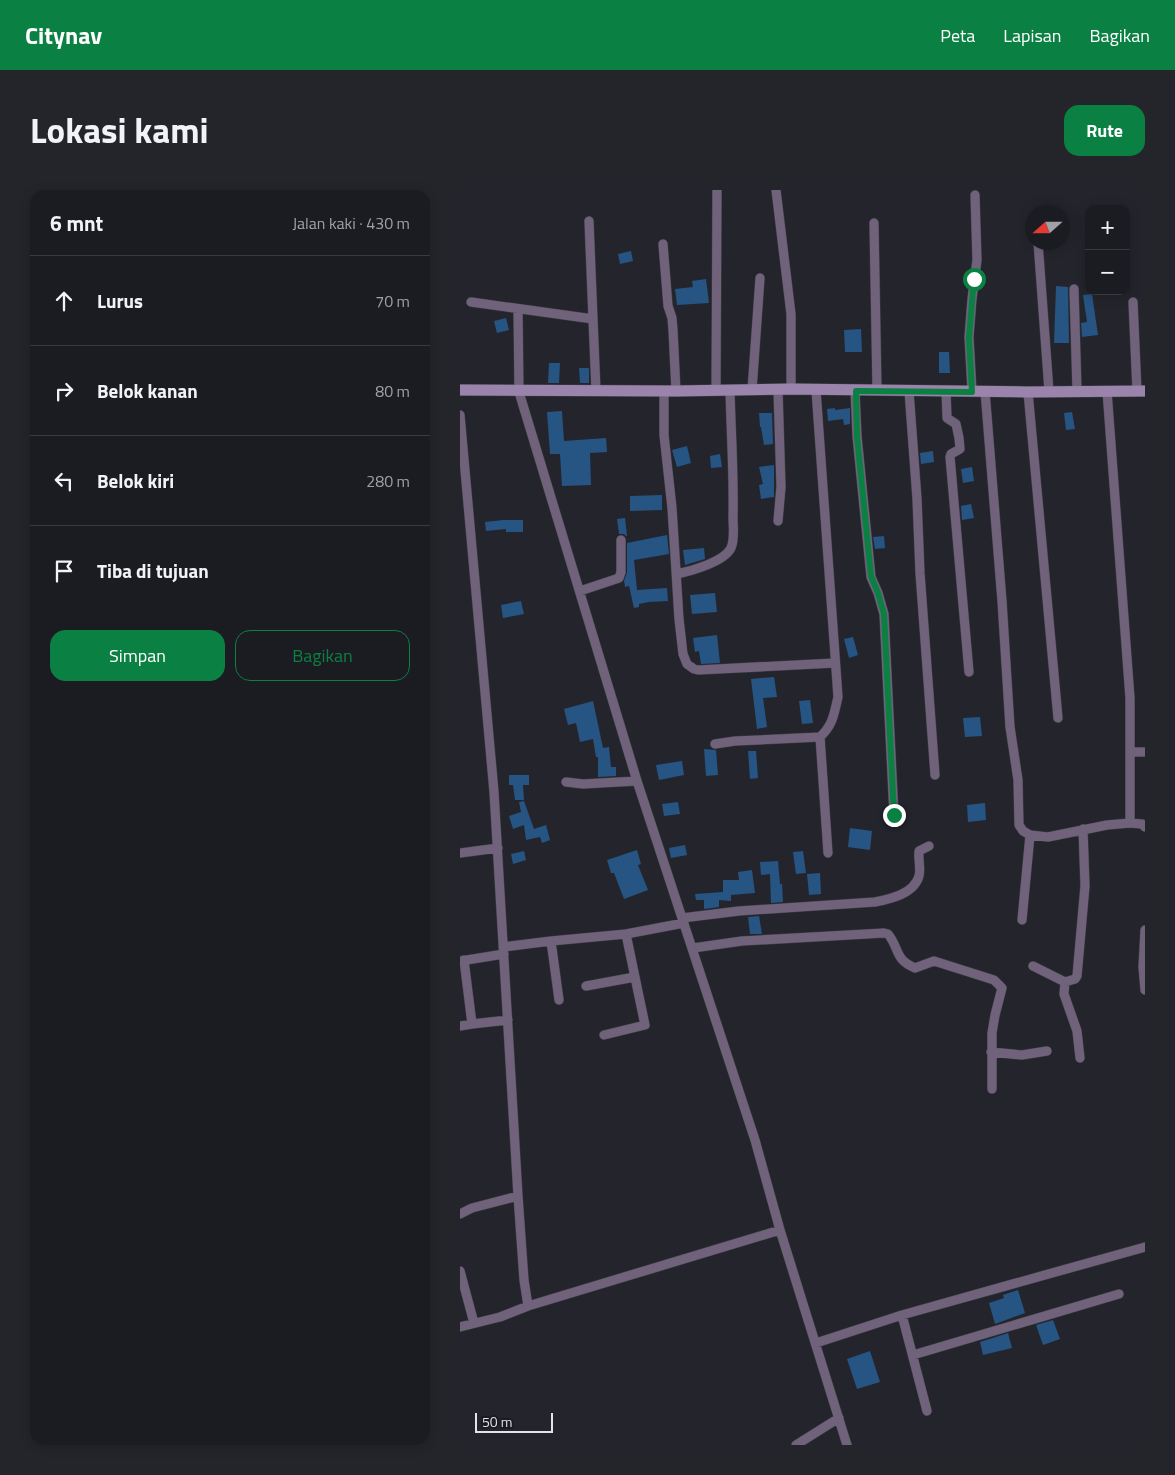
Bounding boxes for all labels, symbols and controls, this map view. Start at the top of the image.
text: Citynav [25,17,102,53]
text: Peta [940,22,975,49]
text: Lapisan [1003,22,1061,49]
text: Bagikan [1089,22,1150,49]
text: Lokasi kami [30,103,209,157]
button: Rute [1064,105,1145,156]
north arrow [1025,205,1070,250]
map controls [1085,205,1130,295]
button: + [1085,205,1130,250]
text: 6 mnt [50,207,103,239]
text: Jalan kaki · 430 m [292,211,410,235]
button: − [1085,250,1130,295]
route start [963,268,986,291]
text: Lurus [97,286,143,315]
icon: ahead [50,287,78,315]
text: 70 m [375,289,410,313]
text: Belok kanan [97,376,198,405]
icon: right [50,377,78,405]
text: 80 m [375,379,410,403]
text: Belok kiri [97,466,174,495]
icon: left [50,467,78,495]
text: 280 m [366,469,410,493]
text: Tiba di tujuan [97,556,209,585]
icon: arrive [50,557,78,585]
button: Simpan [50,630,225,681]
button: Bagikan [235,630,410,681]
route end [883,804,906,827]
scale bar [475,1410,552,1433]
text: 50 m [482,1411,512,1432]

